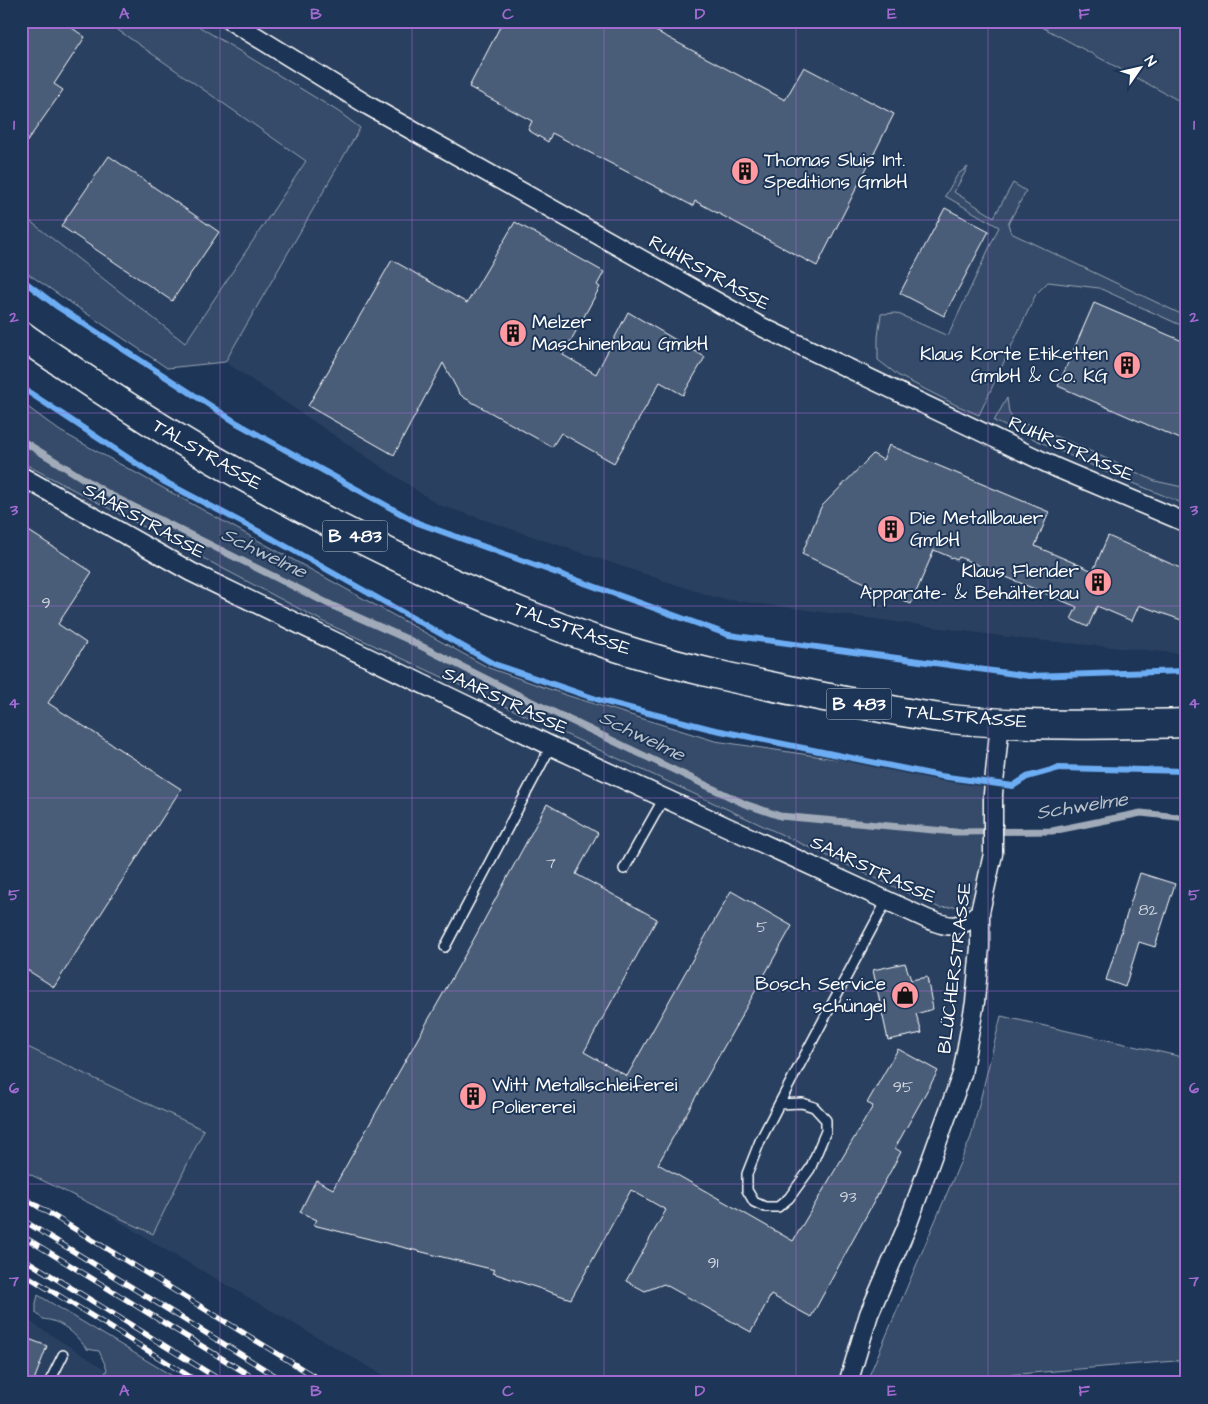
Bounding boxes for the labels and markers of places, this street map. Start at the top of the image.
place label: Thomas Sluis Int. Speditions GmbH [764,147,908,196]
building icon: Thomas Sluis Int. Speditions GmbH [730,156,760,186]
place label: Melzer Maschinenbau GmbH [532,309,708,358]
building icon: Melzer Maschinenbau GmbH [498,318,528,348]
place label: Klaus Korte Etiketten GmbH & Co. KG [920,341,1108,390]
building icon: Klaus Korte Etiketten GmbH & Co. KG [1112,350,1142,380]
place label: Die Metallbauer GmbH [910,505,1044,554]
building icon: Die Metallbauer GmbH [876,514,906,544]
place label: Klaus Flender Apparate- & Behälterbau [860,558,1080,607]
building icon: Klaus Flender Apparate- & Behälterbau [1083,567,1113,597]
place label: Bosch Service schüngel [755,971,886,1021]
shop icon: Bosch Service schüngel [890,980,920,1010]
place label: Witt Metallschleiferei Poliererei [492,1072,677,1121]
building icon: Witt Metallschleiferei Poliererei [458,1081,488,1111]

